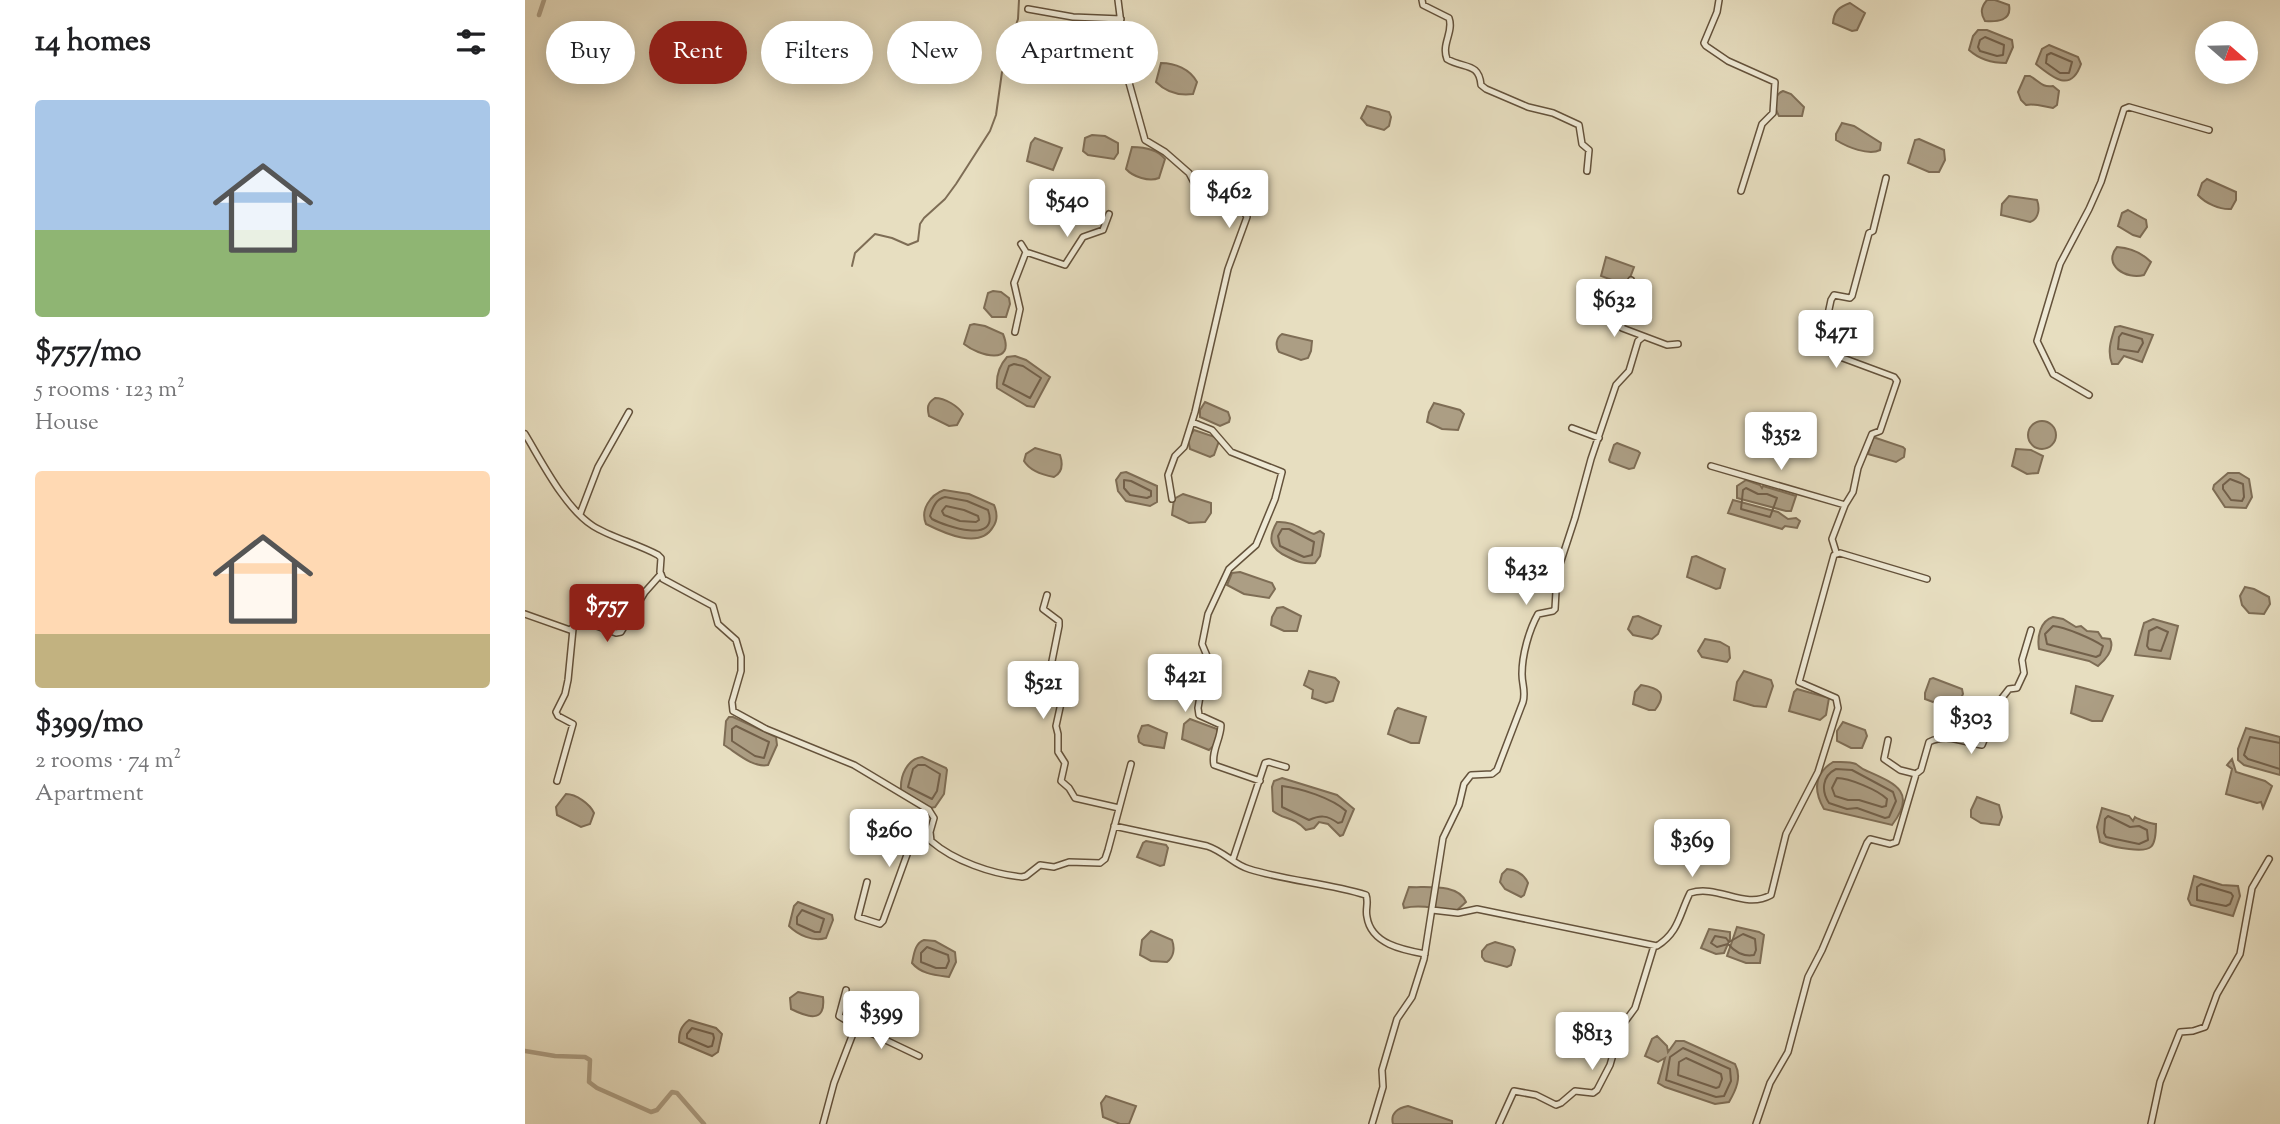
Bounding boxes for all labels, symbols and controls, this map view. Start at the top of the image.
text: 14 homes [35,21,151,64]
chip: Buy [546,21,635,84]
chip: Rent [649,21,747,84]
chip: Filters [761,21,873,84]
chip: New [887,21,982,84]
chip: Apartment [996,21,1158,84]
north arrow [2195,21,2257,84]
map controls [2195,21,2258,84]
icon: filters [452,23,490,61]
icon: home [200,145,326,271]
pin: $462 [1188,170,1270,230]
text: $462 [1206,176,1252,209]
pin: $540 [1026,180,1108,239]
text: $540 [1045,185,1089,218]
pin: $632 [1573,280,1655,339]
text: $632 [1592,285,1636,318]
pin: $471 [1795,310,1877,370]
text: $471 [1814,316,1858,349]
text: $757/mo [35,331,141,374]
text: 5 rooms · 123 m² [35,374,185,407]
text: House [35,407,99,440]
pin: $352 [1740,412,1822,472]
text: $352 [1761,418,1801,451]
icon: home [200,516,326,642]
pin: $432 [1485,548,1567,607]
text: $432 [1504,553,1548,586]
pin: $757 [566,584,648,644]
text: $757 [585,590,629,623]
pin: $421 [1144,654,1226,714]
text: $421 [1164,660,1206,693]
pin: $521 [1002,662,1084,721]
text: $521 [1024,667,1062,700]
pin: $303 [1930,696,2012,756]
text: $399/mo [35,702,143,745]
text: $303 [1950,702,1992,735]
text: 2 rooms · 74 m² [35,745,181,778]
text: Apartment [35,778,144,811]
pin: $260 [848,810,930,869]
text: $260 [866,815,912,848]
pin: $369 [1651,820,1733,879]
text: $369 [1670,825,1714,858]
pin: $399 [840,992,922,1051]
text: $399 [859,997,903,1030]
pin: $813 [1551,1012,1633,1072]
text: $813 [1572,1018,1612,1051]

